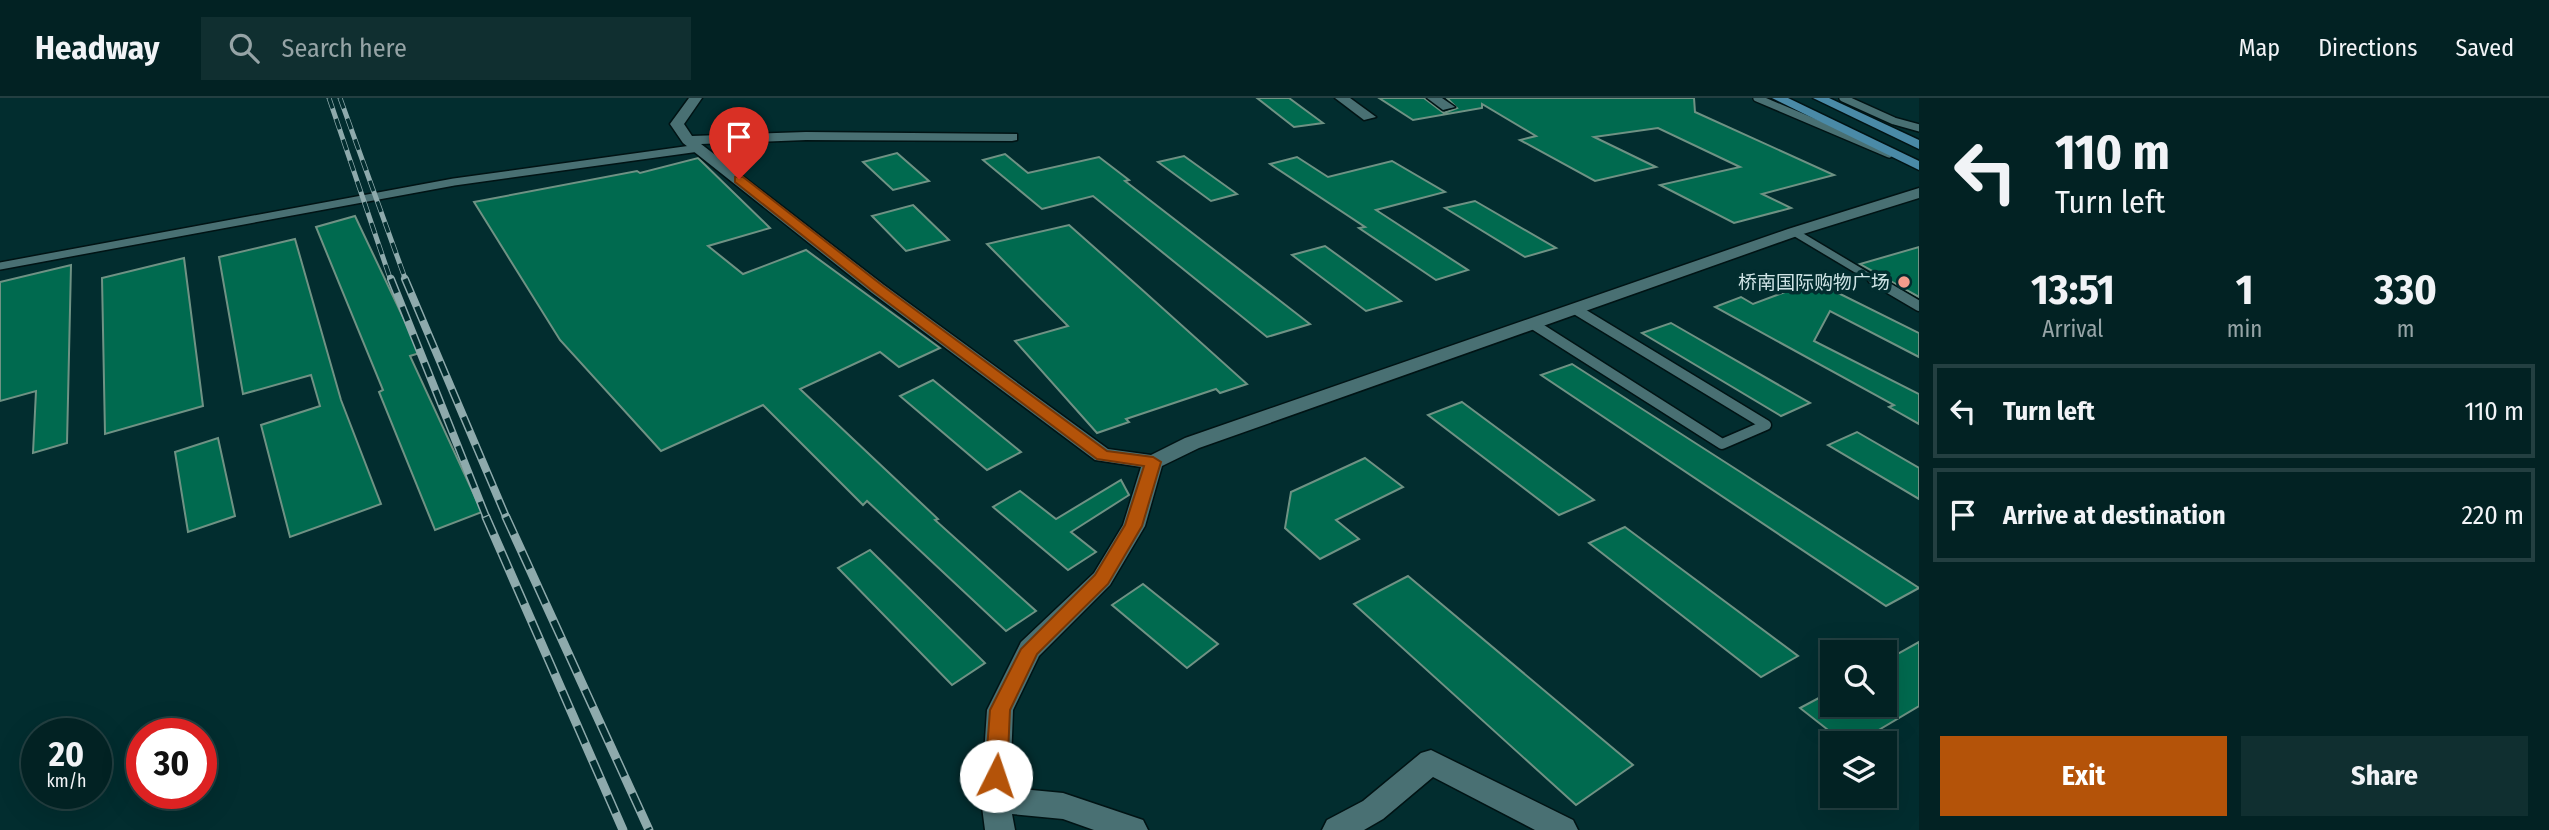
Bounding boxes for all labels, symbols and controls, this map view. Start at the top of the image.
search box [201,17,691,80]
text: Headway [35,28,159,68]
icon: search [225,29,263,67]
text: Search here [281,33,407,64]
text: Map [2239,34,2280,62]
text: Directions [2318,34,2417,62]
text: Saved [2455,34,2514,62]
pin [709,107,769,179]
icon: arrive [720,118,758,156]
text: 110 m [2055,123,2170,182]
icon: left [1940,126,2031,217]
text: Turn left [2055,183,2165,221]
text: 13:51 [2031,265,2115,315]
text: 1 [2236,265,2253,315]
text: 330 [2374,265,2437,315]
place label: 桥南国际购物广场 [1738,271,1890,294]
marker: 桥南国际购物广场 [1896,274,1912,290]
text: Arrival [2042,315,2103,343]
text: min [2227,315,2262,343]
text: m [2397,315,2415,343]
icon: left [1944,392,1982,430]
text: Turn left [2003,396,2095,427]
text: 110 m [2464,396,2524,427]
icon: arrive [1944,496,1982,534]
text: Arrive at destination [2003,500,2226,531]
text: 220 m [2461,500,2524,531]
map controls [1820,640,1897,808]
button: search [1820,640,1897,717]
speed limit sign: 30 [126,718,217,809]
button: layers [1820,731,1897,808]
text: 20 [49,733,84,775]
button: Exit [1940,736,2227,816]
button: Share [2241,736,2528,816]
position arrow [959,739,1033,813]
text: km/h [46,770,87,792]

